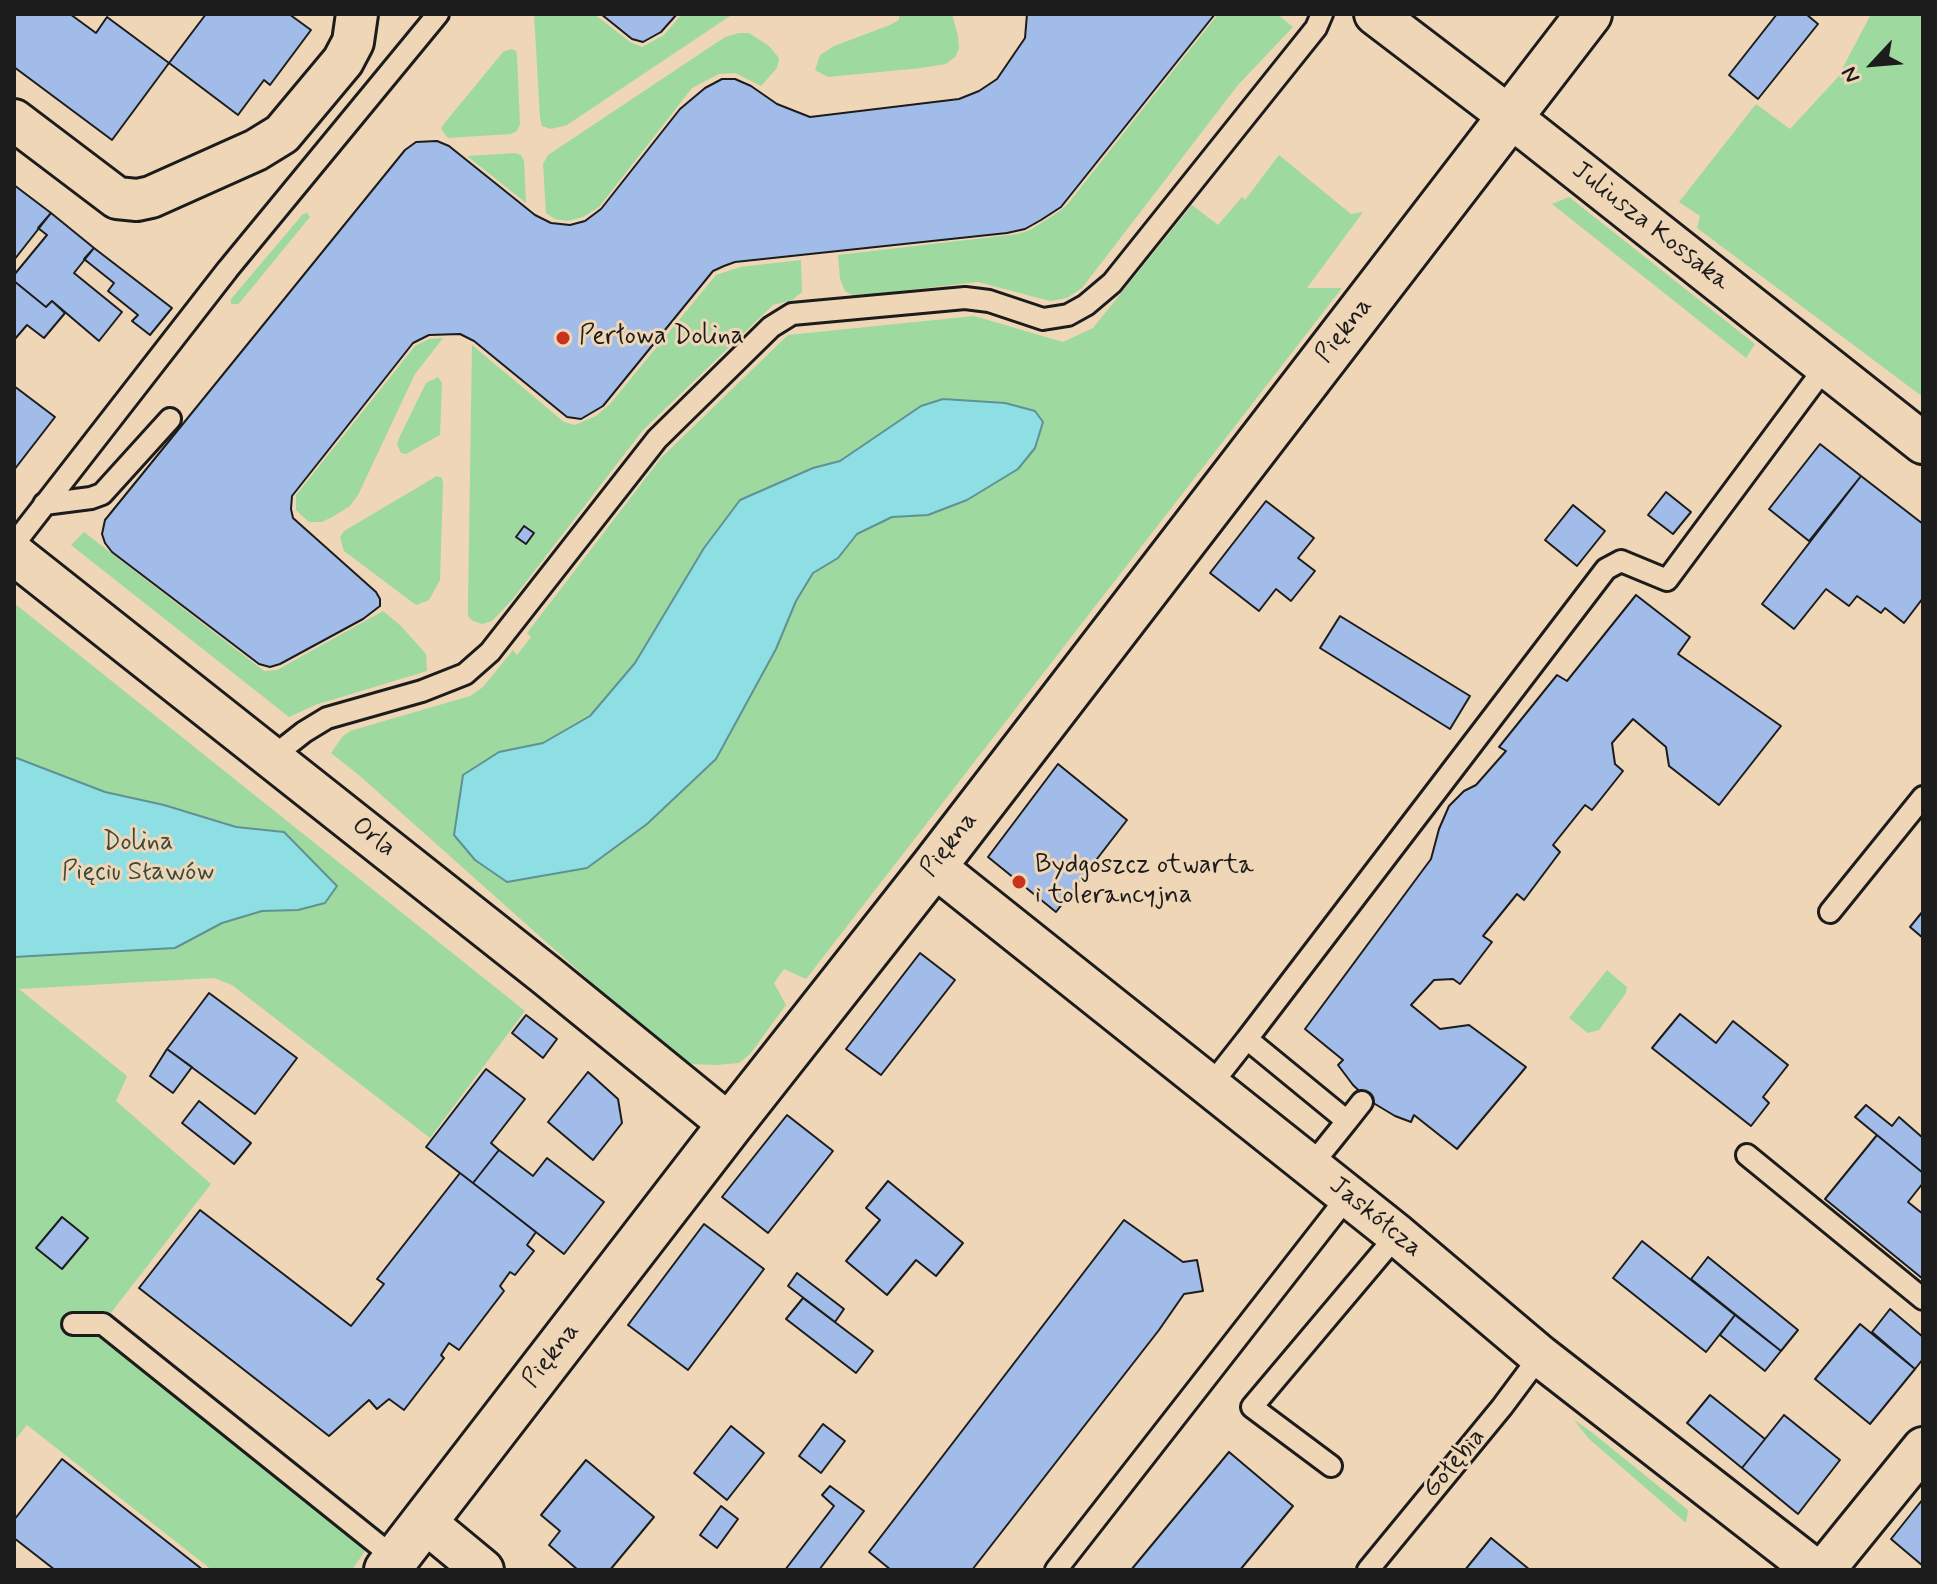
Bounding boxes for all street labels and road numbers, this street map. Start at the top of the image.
street label: Juliusza Kossaka [1565,156,1735,298]
street label: Piękna [1310,292,1380,370]
street label: Piękna [915,806,985,884]
street label: Orla [345,811,401,865]
street label: Jaskółcza [1322,1171,1428,1265]
street label: Piękna [517,1317,587,1395]
street label: Gołębia [1417,1423,1493,1505]

